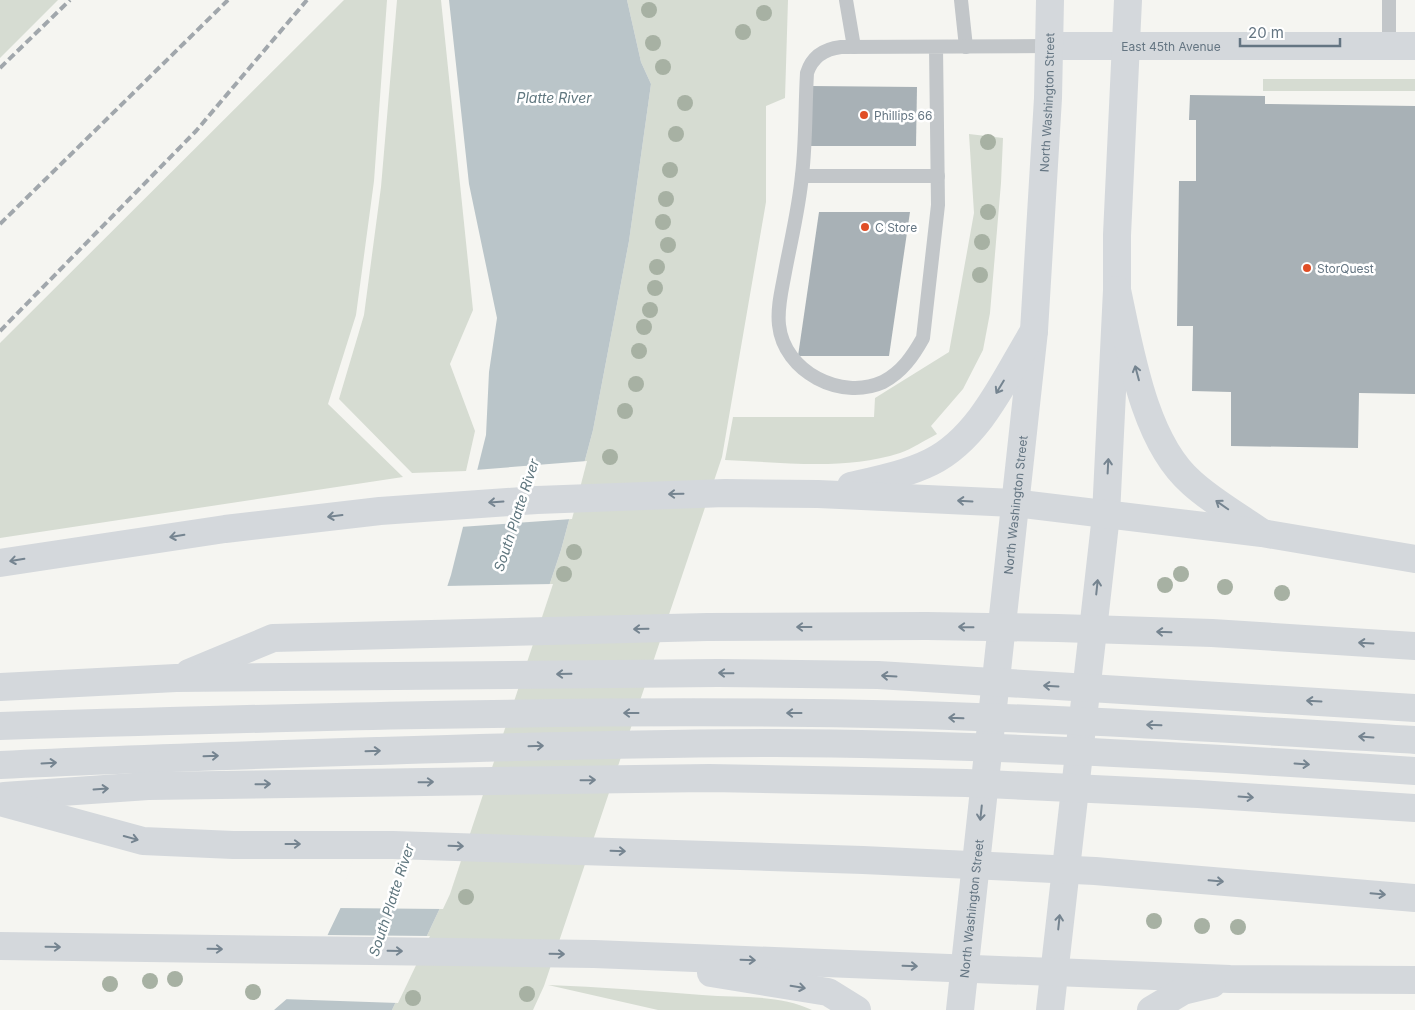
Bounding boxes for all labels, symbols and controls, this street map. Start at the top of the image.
scale bar [1240,15,1340,47]
text: 20 m [1248,23,1284,42]
street label: North Washington Street [1036,32,1057,173]
street label: East 45th Avenue [1121,39,1221,54]
water label: Platte River [517,89,592,106]
place label: Phillips 66 [874,108,932,123]
marker: Phillips 66 [858,109,870,121]
place label: C Store [875,220,917,235]
marker: C Store [859,221,871,233]
place label: StorQuest [1317,261,1374,276]
marker: StorQuest [1301,262,1313,274]
one-way arrow [1132,365,1141,381]
one-way arrow [994,380,1004,394]
street label: North Washington Street [1000,435,1030,575]
water label: South Platte River [490,456,542,573]
one-way arrow [1103,458,1112,474]
one-way arrow [669,489,685,499]
one-way arrow [958,496,974,505]
one-way arrow [489,498,505,507]
one-way arrow [1215,500,1229,510]
one-way arrow [327,511,343,521]
one-way arrow [170,531,186,541]
one-way arrow [9,556,25,566]
one-way arrow [1092,579,1102,595]
one-way arrow [796,622,812,632]
one-way arrow [958,622,974,632]
one-way arrow [633,624,650,634]
one-way arrow [1156,627,1172,636]
one-way arrow [1359,638,1375,648]
one-way arrow [719,668,735,678]
one-way arrow [556,669,572,679]
one-way arrow [881,671,897,681]
one-way arrow [1043,681,1059,690]
one-way arrow [1306,697,1322,706]
one-way arrow [624,708,640,718]
one-way arrow [786,708,802,718]
one-way arrow [949,713,965,722]
one-way arrow [1146,720,1162,729]
one-way arrow [1359,732,1375,741]
one-way arrow [528,741,544,751]
one-way arrow [365,746,381,756]
one-way arrow [202,751,219,761]
one-way arrow [40,758,56,767]
one-way arrow [1293,759,1309,769]
one-way arrow [580,775,596,785]
one-way arrow [418,777,434,787]
one-way arrow [255,779,271,789]
one-way arrow [93,785,109,794]
one-way arrow [1238,792,1254,802]
one-way arrow [976,804,986,820]
one-way arrow [123,834,139,843]
street label: North Washington Street [956,838,986,979]
one-way arrow [285,839,301,849]
water label: South Platte River [365,841,417,958]
one-way arrow [448,842,464,851]
one-way arrow [610,847,626,856]
one-way arrow [1207,876,1223,886]
one-way arrow [1369,890,1385,899]
one-way arrow [1054,915,1064,931]
one-way arrow [44,942,60,952]
one-way arrow [206,944,223,954]
one-way arrow [387,947,403,956]
one-way arrow [549,949,565,959]
one-way arrow [739,955,755,965]
one-way arrow [902,961,918,970]
one-way arrow [789,982,805,992]

